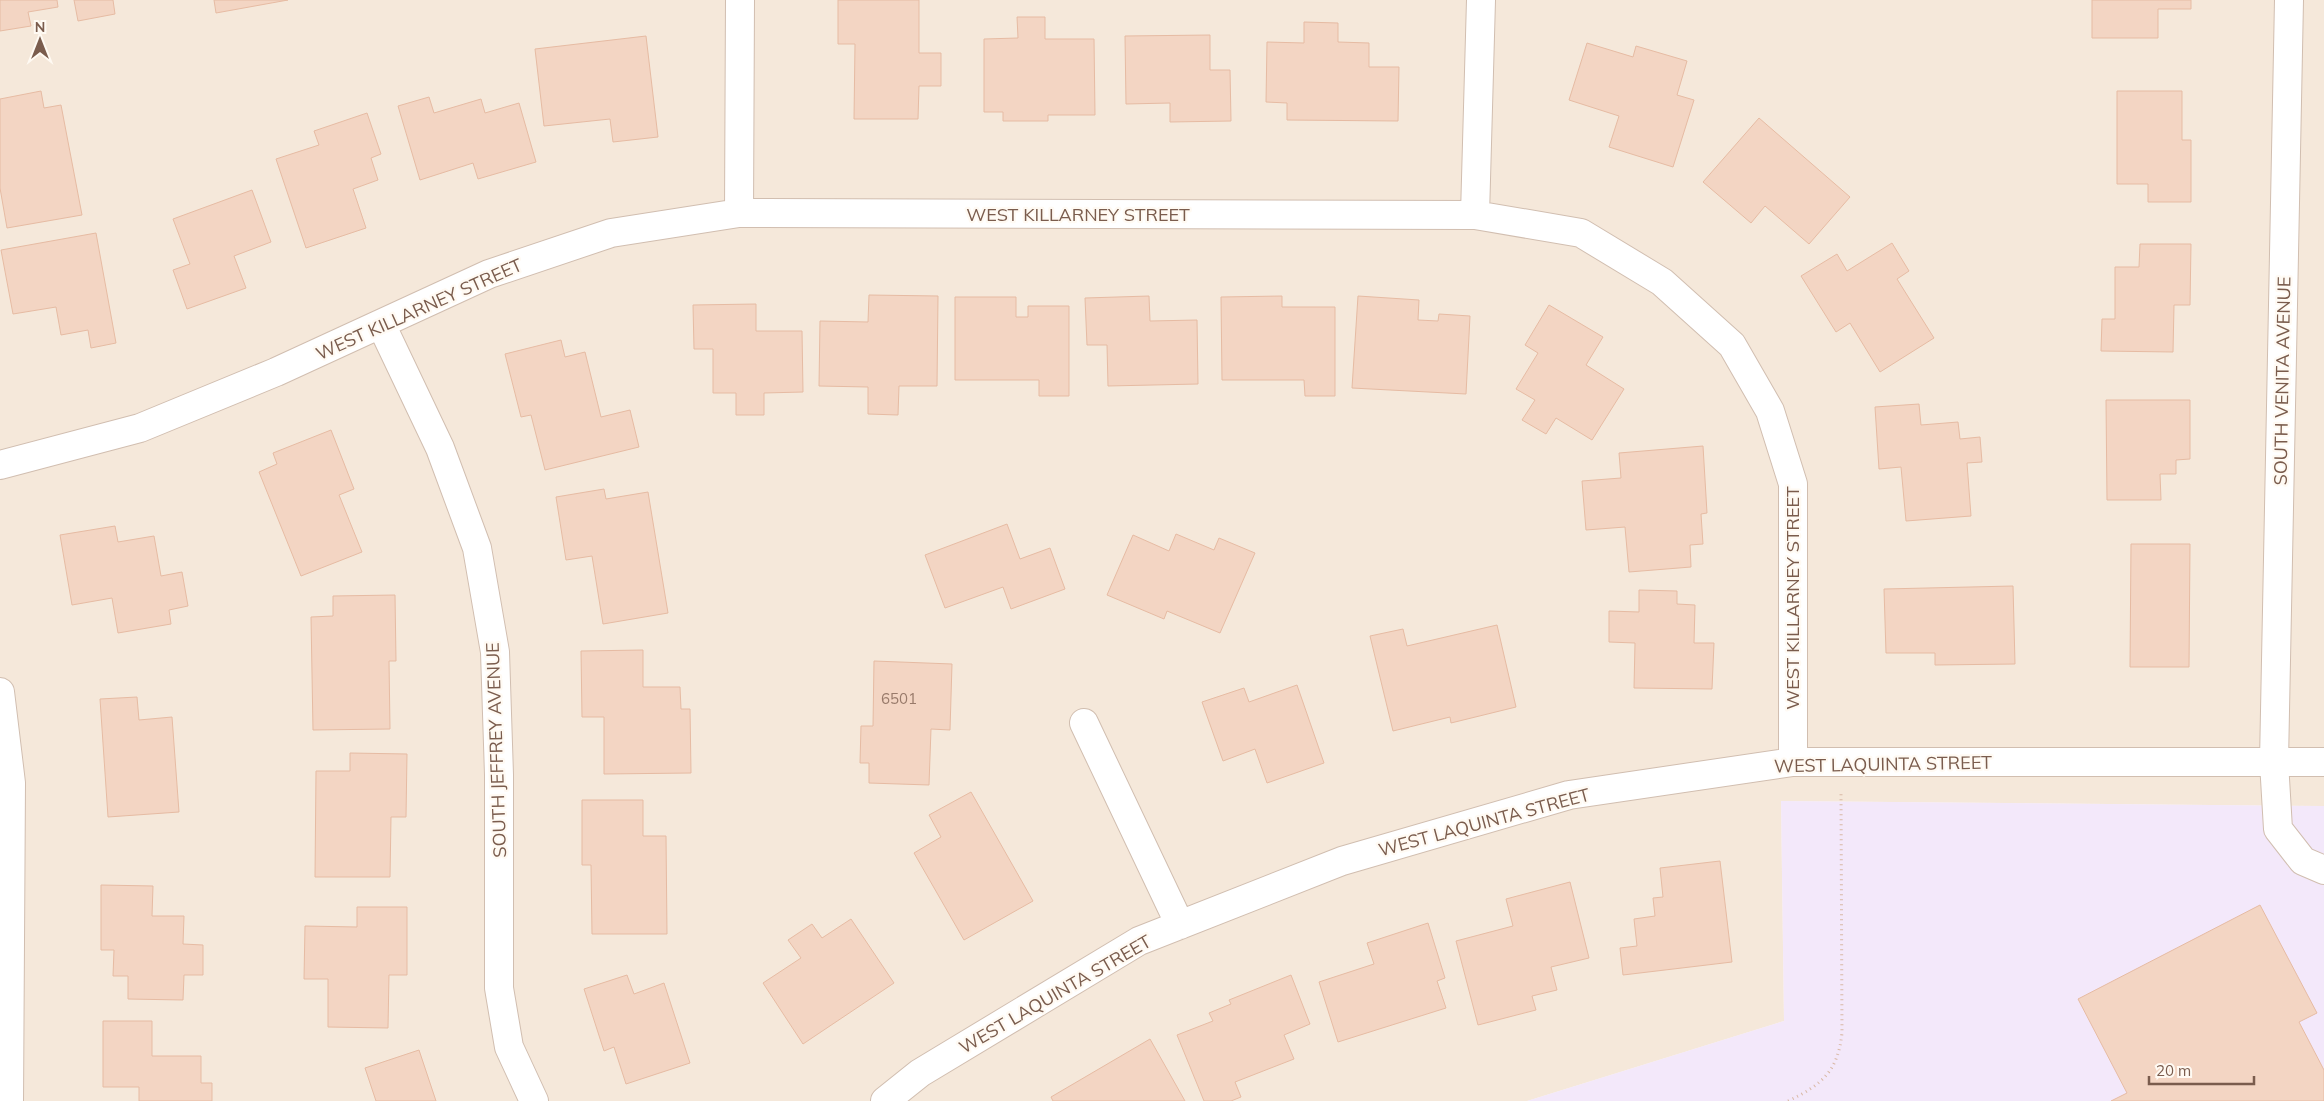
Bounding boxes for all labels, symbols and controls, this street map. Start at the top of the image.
north arrow [15,15,65,65]
text: N [35,18,45,36]
street label: WEST KILLARNEY STREET [966,203,1190,226]
street label: WEST KILLARNEY STREET [312,253,526,365]
street label: SOUTH VENITA AVENUE [2269,276,2295,486]
street label: WEST KILLARNEY STREET [1781,486,1804,710]
street label: SOUTH JEFFREY AVENUE [481,642,511,858]
house number: 6501 [881,689,917,708]
street label: WEST LAQUINTA STREET [1774,751,1992,777]
street label: WEST LAQUINTA STREET [1376,783,1592,861]
street label: WEST LAQUINTA STREET [955,929,1155,1058]
scale bar [2149,1054,2254,1086]
text: 20 m [2156,1061,2191,1080]

